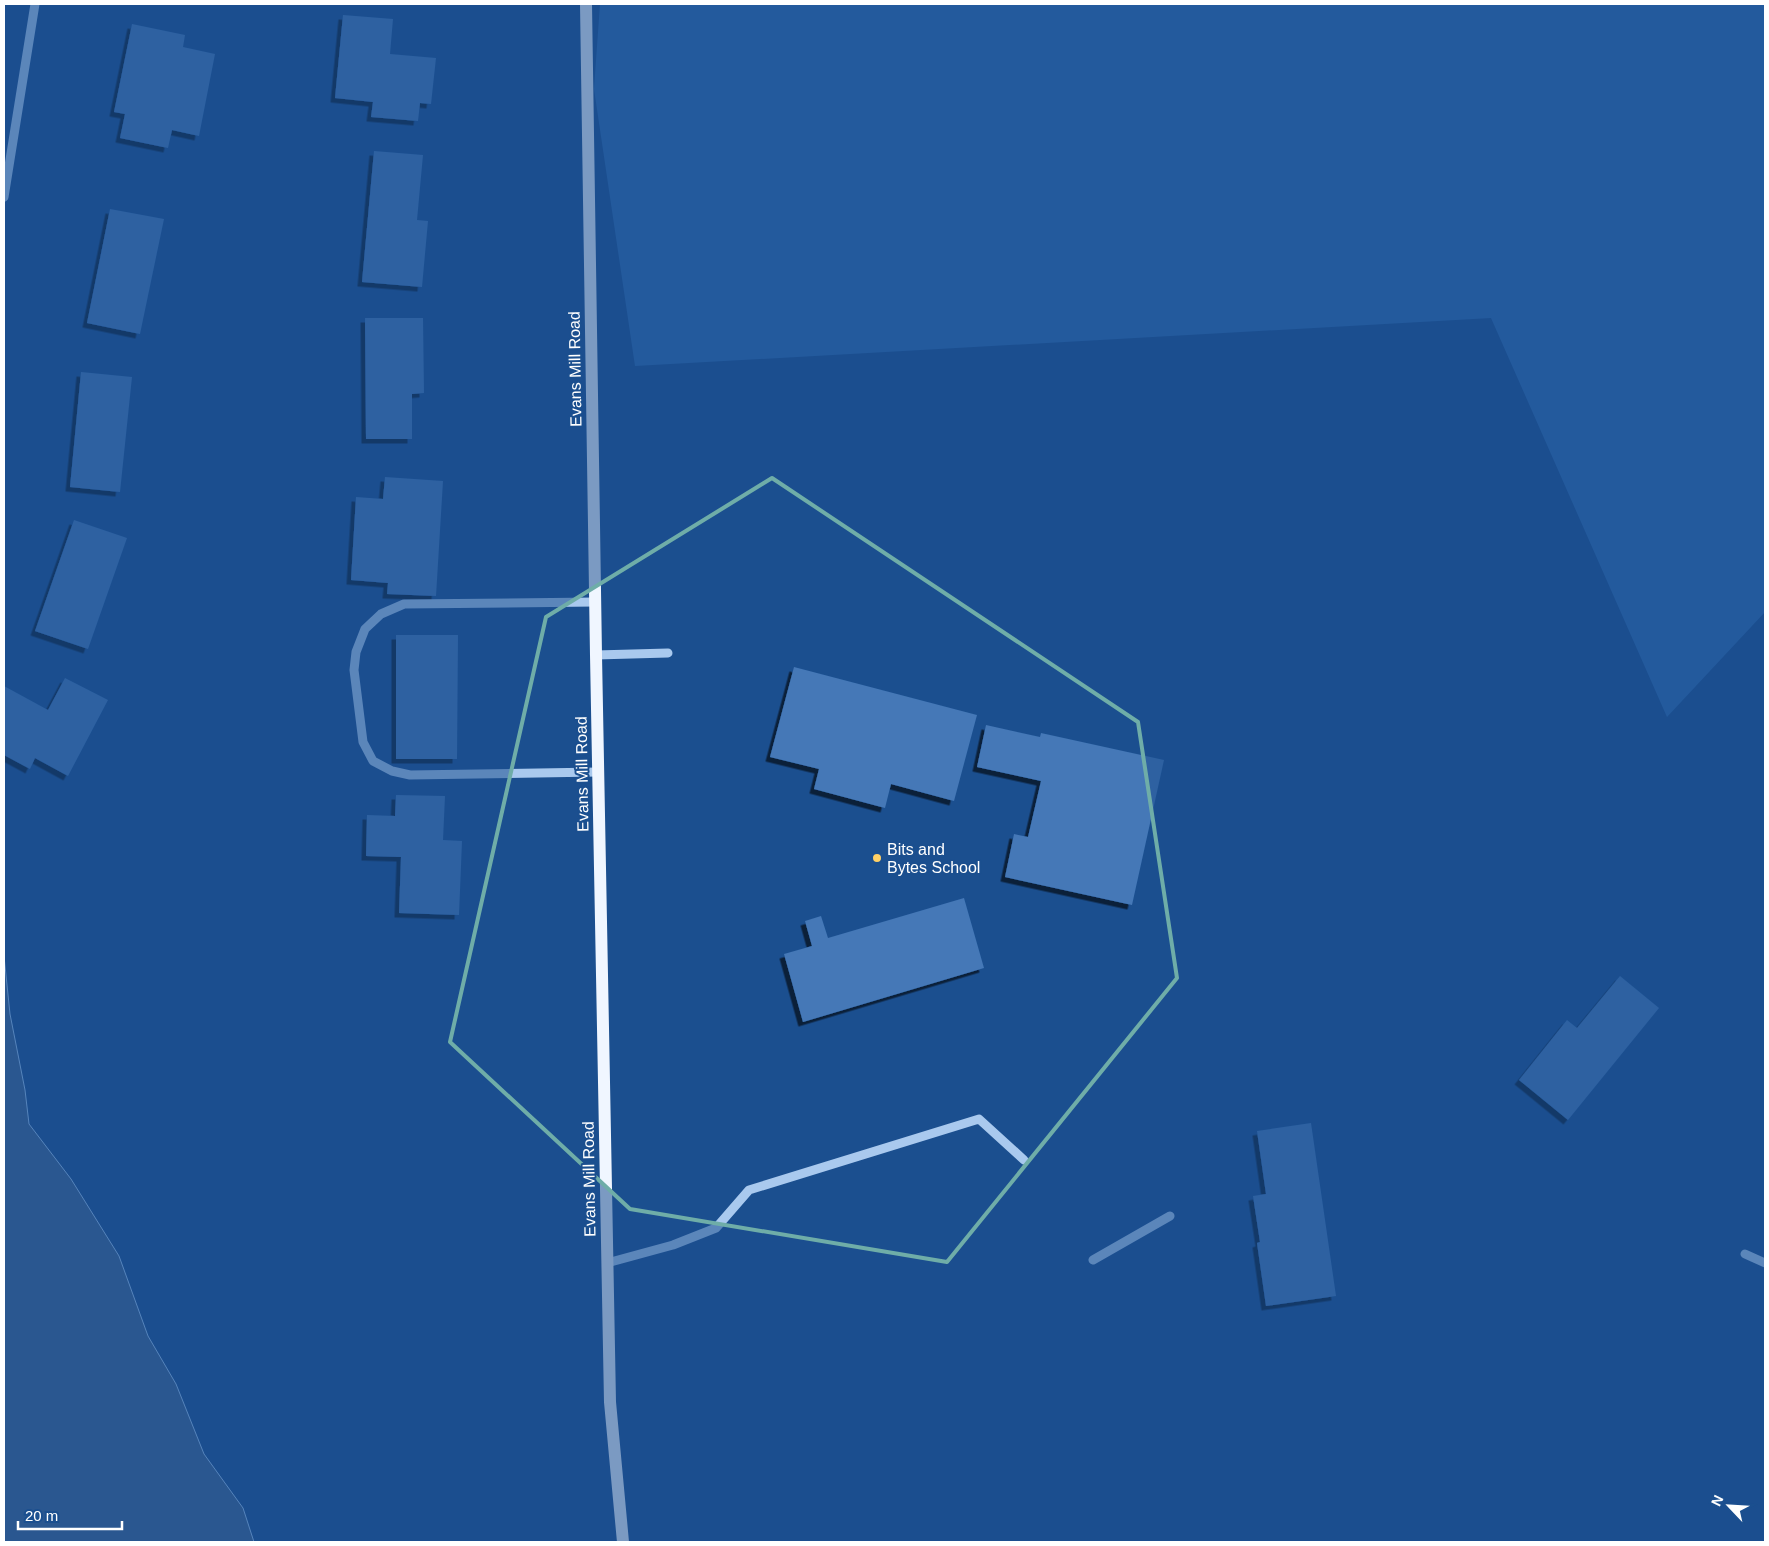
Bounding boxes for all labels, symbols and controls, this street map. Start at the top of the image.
street label: Evans Mill Road [565,311,585,427]
street label: Evans Mill Road [572,716,592,832]
place label: Bits and Bytes School [887,841,980,876]
marker: Bits and Bytes School [871,852,883,864]
street label: Evans Mill Road [579,1121,599,1237]
north arrow [1704,1481,1754,1531]
text: N [1708,1493,1727,1508]
scale bar [18,1498,121,1530]
text: 20 m [25,1507,58,1524]

